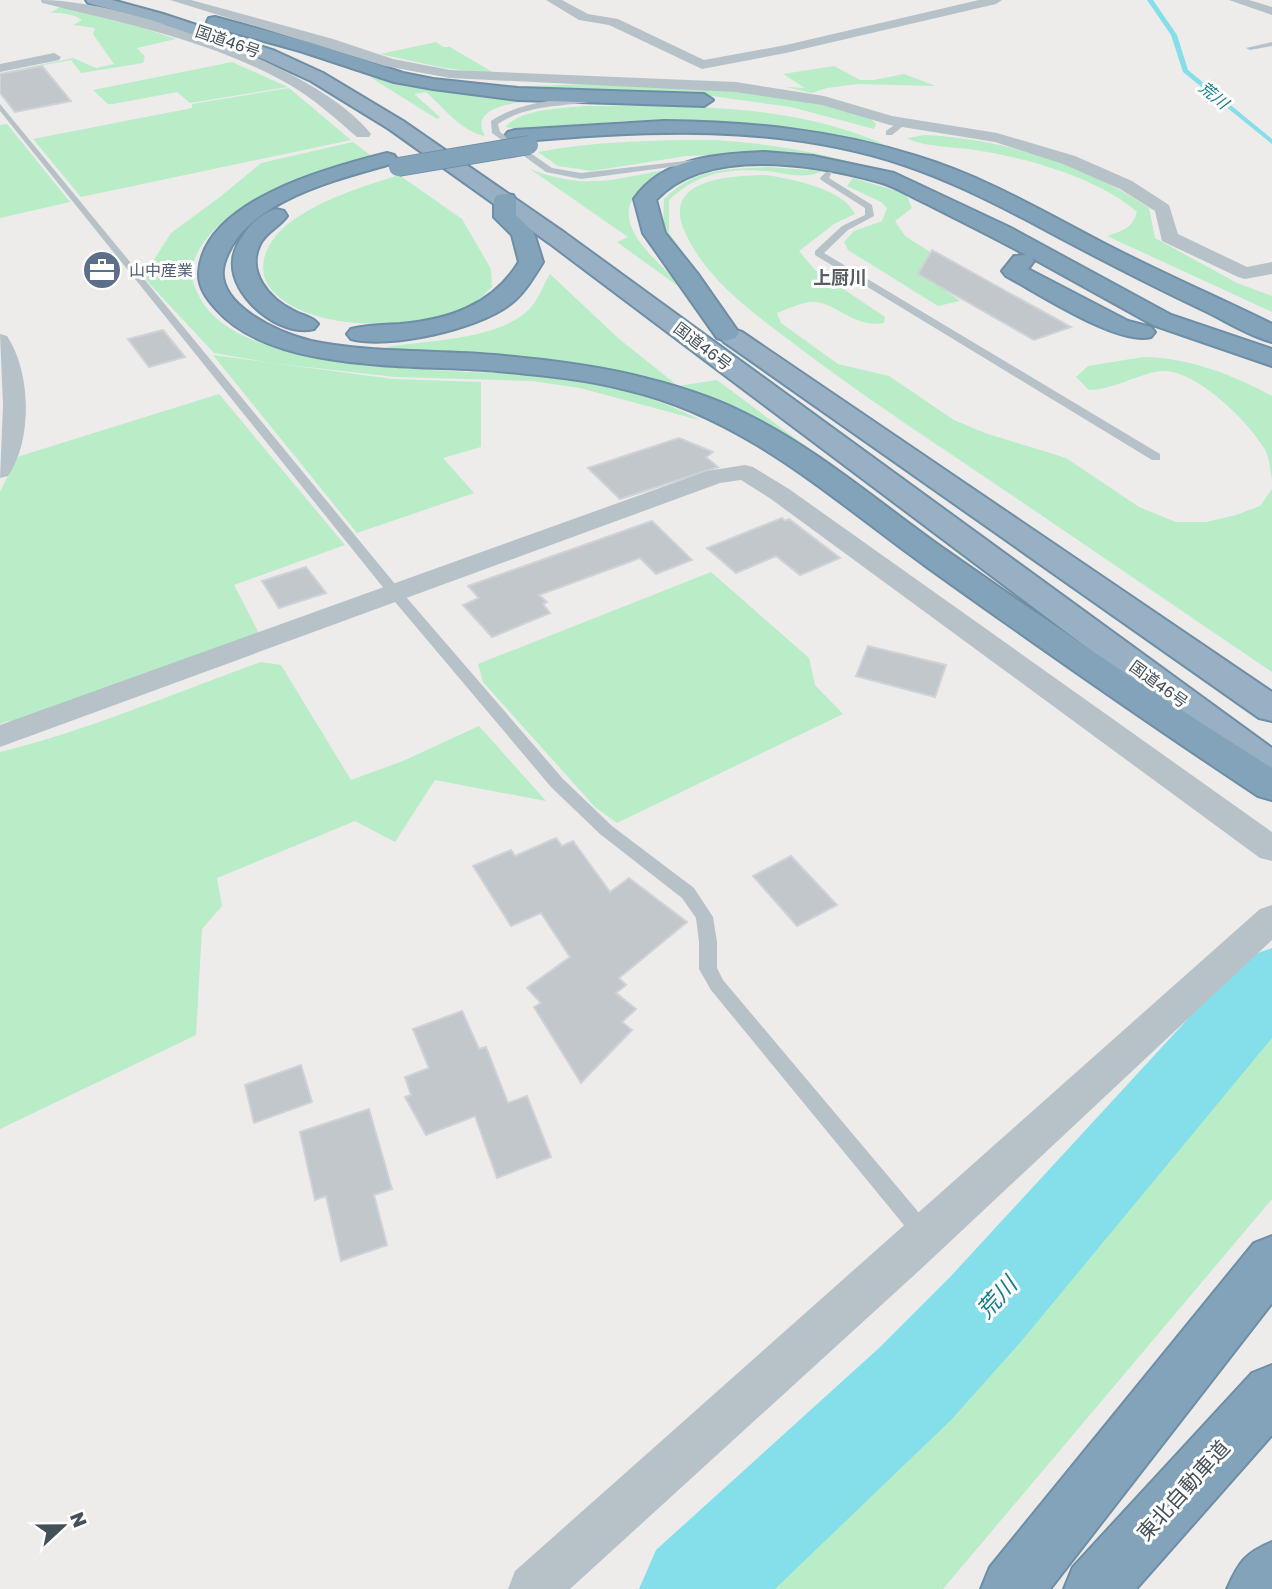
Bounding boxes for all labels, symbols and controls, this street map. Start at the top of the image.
street label: 国道46号 [193,21,263,61]
water label: 荒川 [1195,77,1234,114]
office icon: 山中産業 [81,249,123,291]
place label: 山中産業 [129,260,193,280]
district label: 上厨川 [813,266,867,288]
street label: 国道46号 [670,318,736,374]
street label: 国道46号 [1126,656,1192,712]
water label: 荒川 [970,1268,1024,1323]
street label: 東北自動車道 [1131,1434,1235,1546]
north arrow [28,1491,98,1561]
text: N [66,1508,93,1530]

